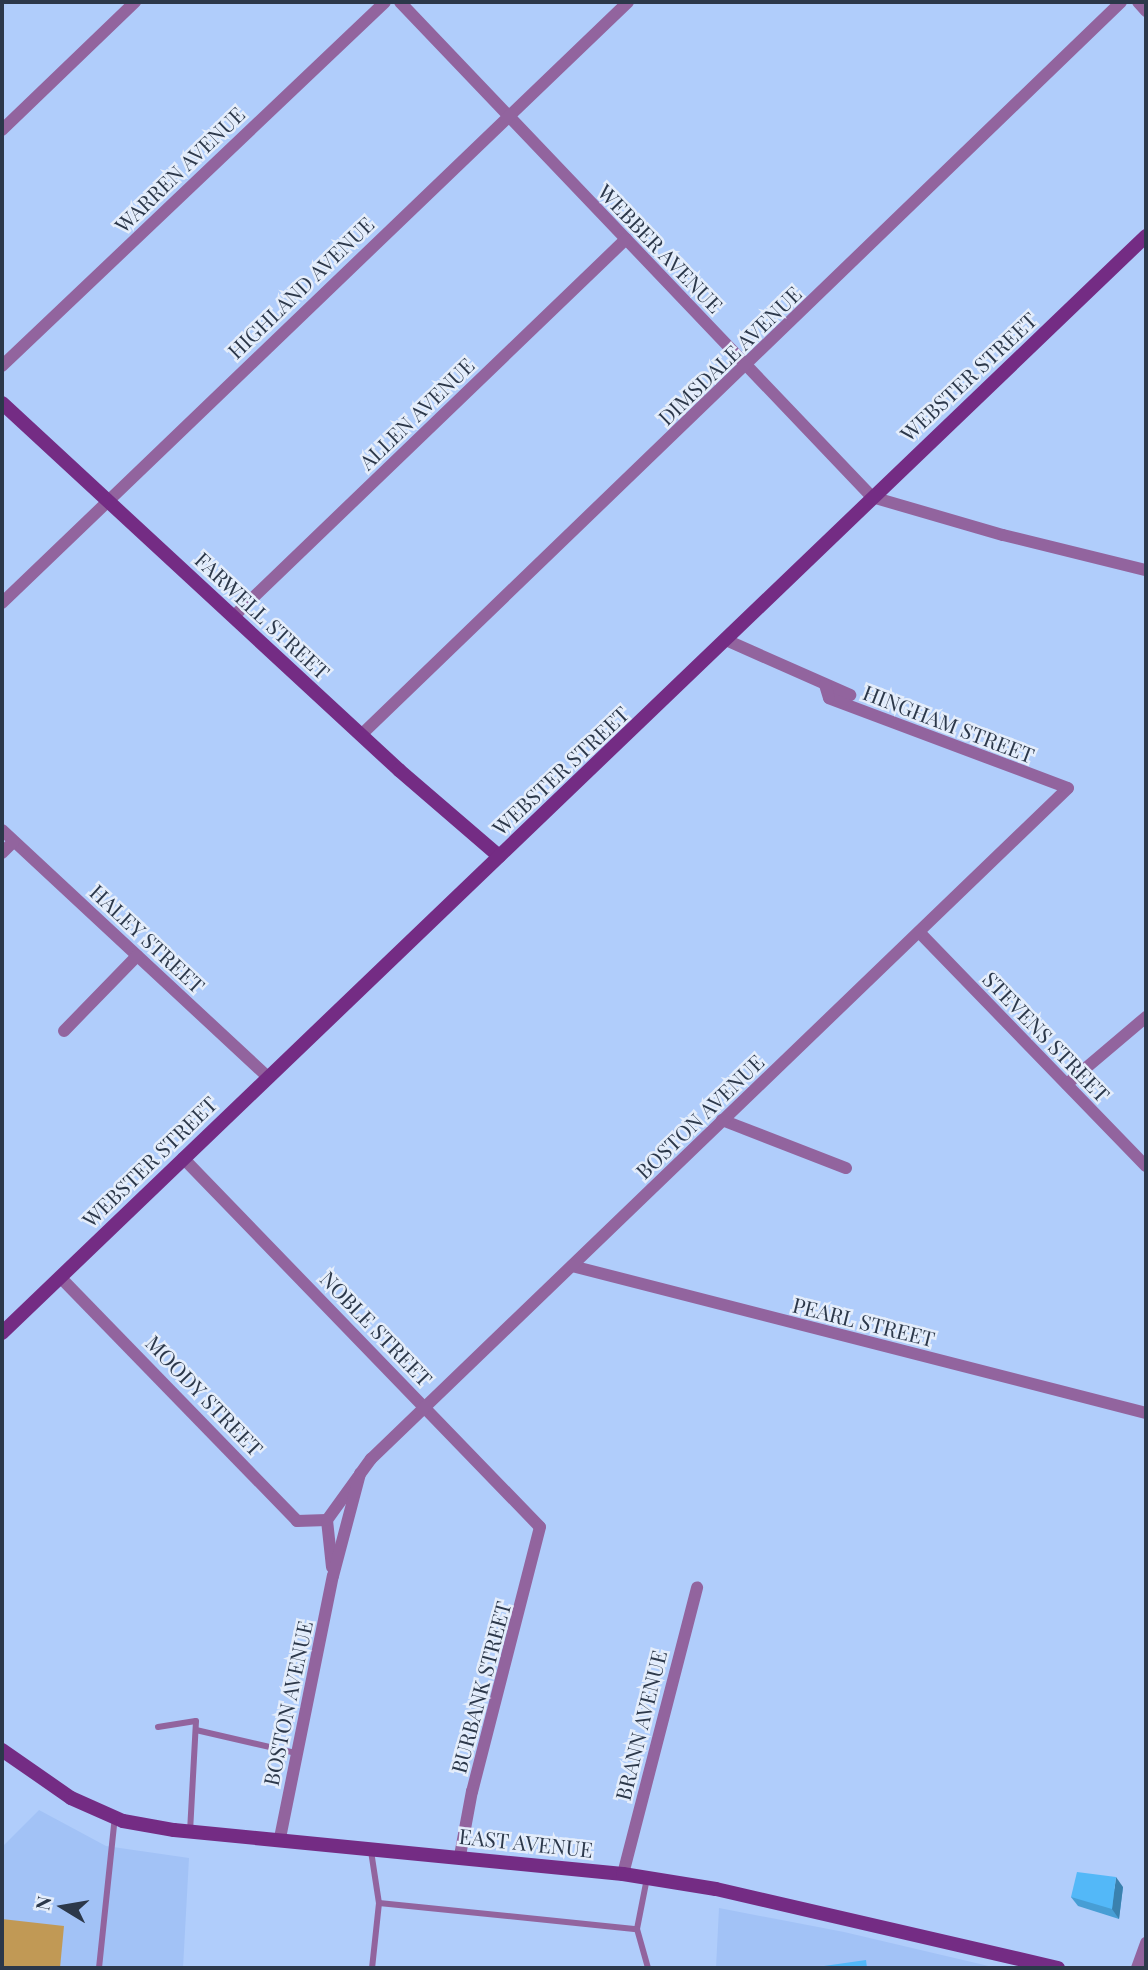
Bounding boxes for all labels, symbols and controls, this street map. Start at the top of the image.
street label: WARREN AVENUE [109,101,249,237]
street label: WEBBER AVENUE [593,178,729,318]
street label: HIGHLAND AVENUE [221,211,379,363]
street label: DIMSDALE AVENUE [652,280,806,430]
street label: WEBSTER STREET [895,306,1041,446]
street label: ALLEN AVENUE [353,352,479,474]
street label: FARWELL STREET [191,546,335,684]
street label: HINGHAM STREET [860,679,1038,767]
street label: WEBSTER STREET [487,700,633,840]
street label: HALEY STREET [85,878,211,998]
street label: STEVENS STREET [978,966,1116,1106]
street label: BOSTON AVENUE [630,1048,768,1184]
street label: WEBSTER STREET [76,1090,222,1232]
street label: NOBLE STREET [316,1265,438,1391]
street label: PEARL STREET [790,1291,938,1351]
street label: MOODY STREET [141,1329,269,1461]
street label: BURBANK STREET [445,1598,515,1776]
street label: BOSTON AVENUE [257,1618,317,1788]
street label: BRANN AVENUE [609,1647,671,1803]
street label: EAST AVENUE [457,1822,595,1862]
north arrow [28,1872,98,1942]
text: N [28,1894,56,1912]

